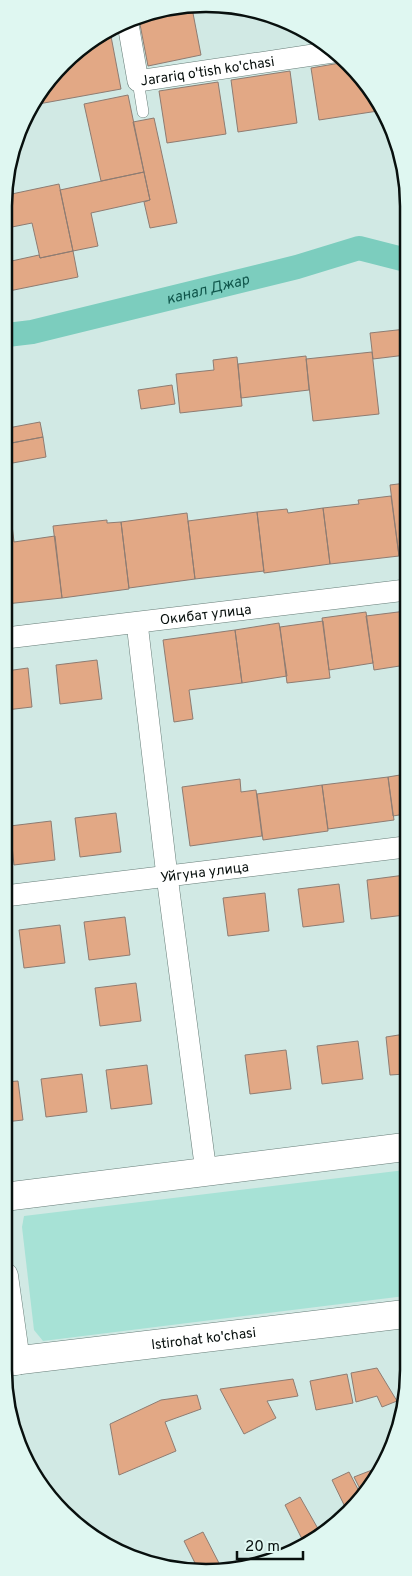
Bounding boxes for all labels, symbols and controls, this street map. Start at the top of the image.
street label: Jarariq o'tish ko'chasi [139,54,276,91]
water label: канал Джар [164,271,252,310]
street label: Окибат улица [159,602,253,629]
street label: Уйгуна улица [159,859,250,887]
street label: Istirohat ko'chasi [150,1325,257,1354]
scale bar [237,1528,303,1560]
text: 20 m [245,1538,280,1557]

